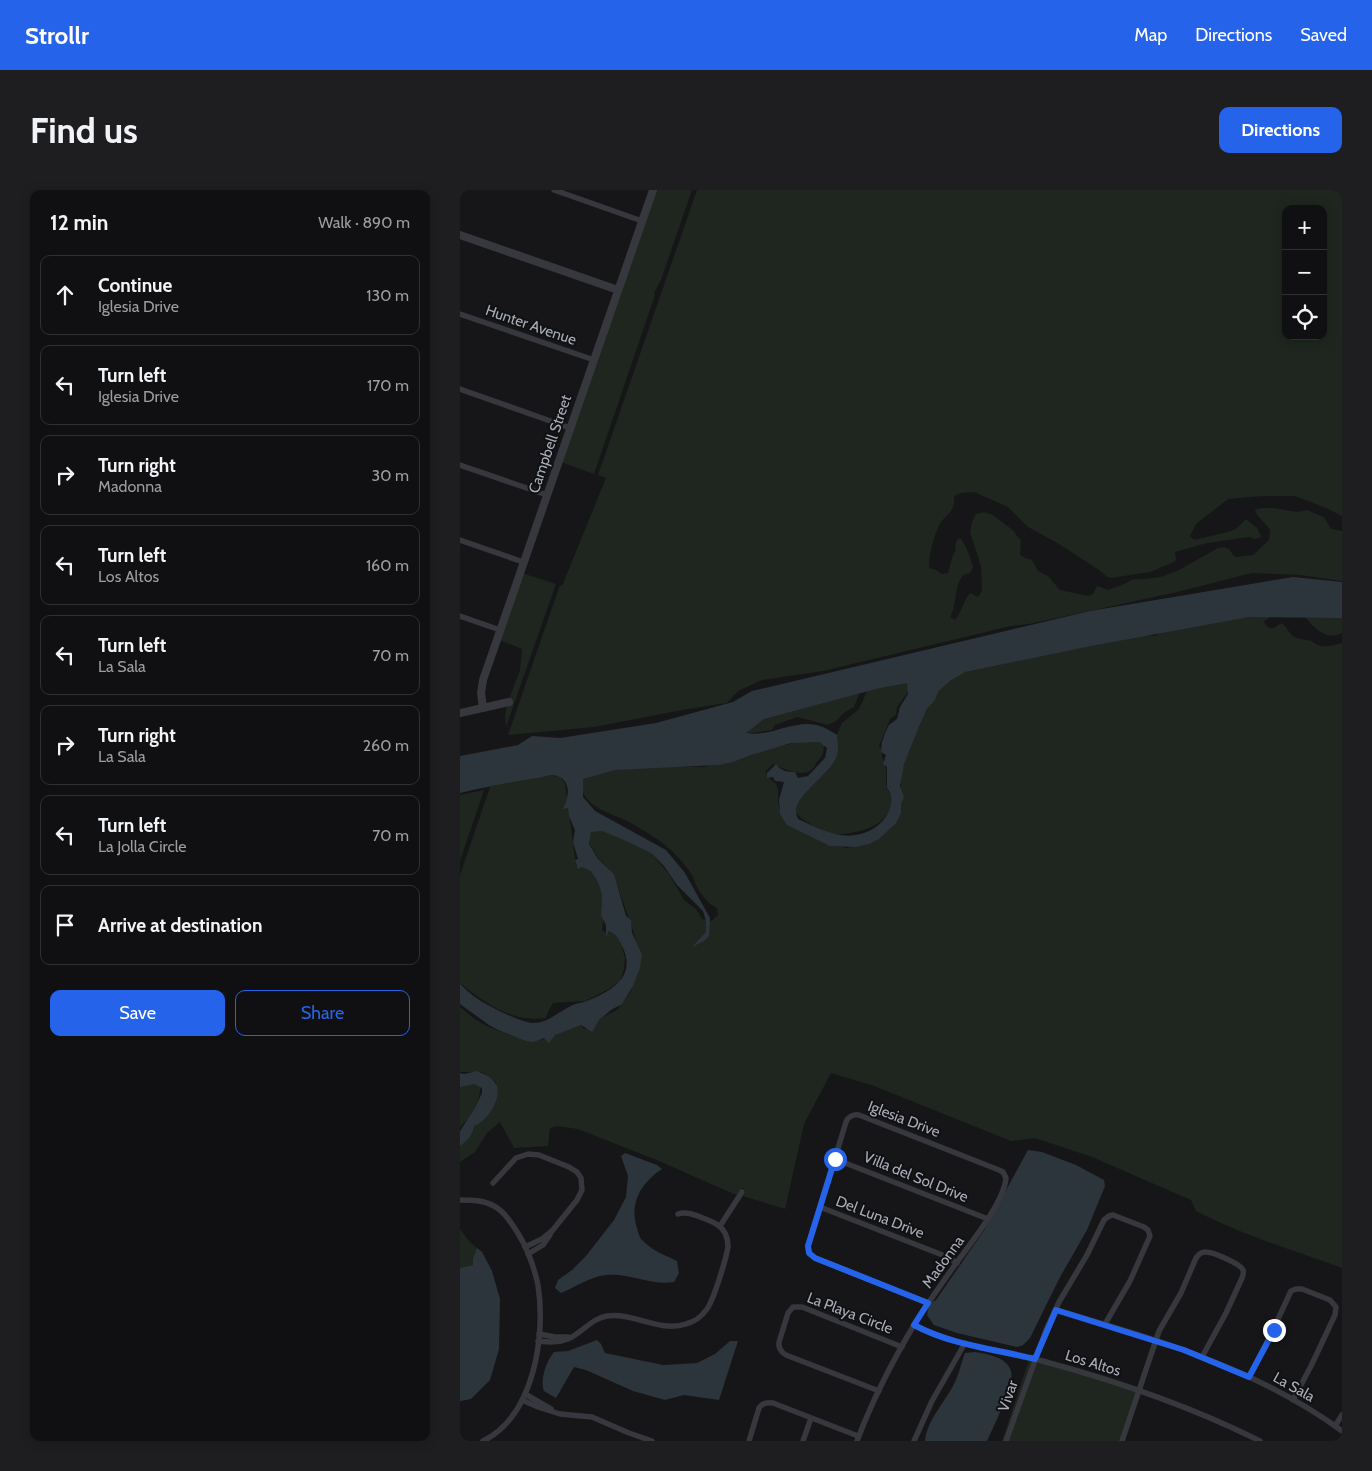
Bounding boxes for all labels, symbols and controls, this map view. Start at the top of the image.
text: Strollr [25,21,89,50]
text: Map [1134,24,1167,46]
text: Directions [1195,24,1272,46]
text: Saved [1300,24,1347,46]
button: Directions [1219,107,1342,153]
text: Find us [30,109,138,152]
map controls [1282,205,1327,340]
button: + [1282,205,1327,250]
text: 12 min [50,210,108,235]
text: Walk · 890 m [318,213,410,232]
button: − [1282,250,1327,295]
text: Continue [98,274,172,297]
icon: ahead [51,281,79,309]
text: 130 m [366,286,409,305]
button: locate [1282,295,1327,340]
text: Iglesia Drive [98,297,179,316]
street label: Hunter Avenue [483,301,579,349]
text: Turn left [98,364,166,387]
icon: left [51,371,79,399]
text: 170 m [367,376,409,395]
text: Iglesia Drive [98,387,179,406]
street label: Campbell Street [525,392,575,496]
text: Turn right [98,454,176,477]
icon: right [51,461,79,489]
text: 30 m [372,466,409,485]
text: Madonna [98,477,162,496]
text: Turn left [98,544,166,567]
icon: left [51,551,79,579]
text: 160 m [366,556,409,575]
text: Los Altos [98,567,159,586]
text: Turn left [98,634,166,657]
icon: left [51,641,79,669]
text: 70 m [372,646,409,665]
text: La Sala [98,657,146,676]
text: Turn right [98,724,176,747]
icon: right [51,731,79,759]
text: 260 m [363,736,409,755]
text: La Sala [98,747,146,766]
text: Turn left [98,814,166,837]
icon: left [51,821,79,849]
text: 70 m [372,826,409,845]
text: La Jolla Circle [98,837,187,856]
icon: arrive [51,911,79,939]
text: Arrive at destination [98,914,262,937]
button: Save [50,990,225,1036]
button: Share [235,990,410,1036]
street label: Iglesia Drive [865,1097,943,1141]
route start [824,1148,847,1171]
street label: Villa del Sol Drive [861,1148,971,1206]
street label: Del Luna Drive [833,1192,927,1242]
street label: Madonna [918,1232,968,1291]
street label: La Playa Circle [805,1288,896,1338]
route end [1263,1319,1286,1342]
street label: Los Altos [1063,1346,1123,1380]
street label: La Sala [1270,1368,1319,1406]
street label: Vivar [994,1378,1022,1414]

